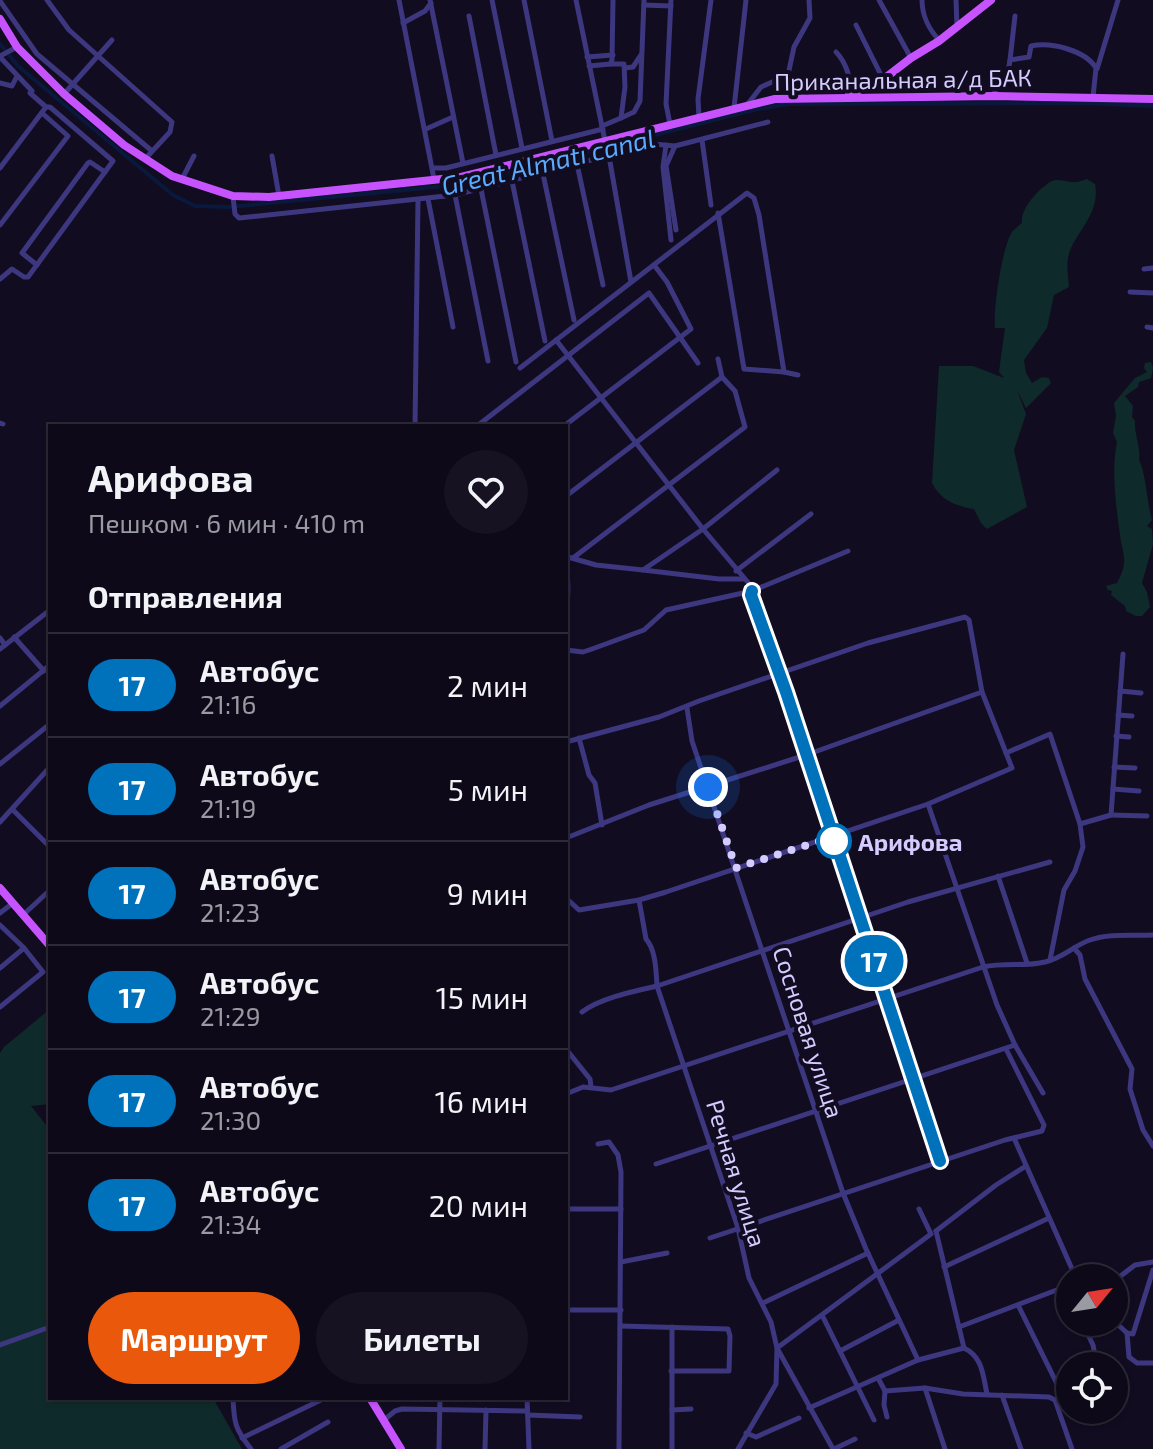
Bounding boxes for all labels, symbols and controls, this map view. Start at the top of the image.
street label: Приканальная а/д БАК [774,62,1032,96]
water label: Great Almatı canal [438,121,658,201]
button: heart [444,450,528,534]
text: Арифова [88,454,253,500]
text: Пешком · 6 мин · 410 m [88,507,365,538]
text: Отправления [88,578,283,614]
text: Автобус [200,652,319,688]
text: 2 мин [447,667,528,703]
text: 17 [119,668,145,702]
text: 21:16 [200,688,256,719]
text: Автобус [200,756,319,792]
your location [688,767,728,807]
text: 5 мин [448,771,528,807]
text: 17 [119,772,145,806]
text: 21:19 [200,792,256,823]
marker: Арифова [817,824,851,858]
place label: Арифова [858,827,963,856]
text: Автобус [200,860,319,896]
text: 9 мин [447,875,528,911]
text: 17 [119,876,145,910]
text: 21:23 [200,896,260,927]
line badge: 17 [838,935,910,987]
street label: Сосновая улица [767,943,850,1122]
text: 17 [861,944,887,978]
text: Автобус [200,964,319,1000]
text: 15 мин [436,979,528,1015]
text: 17 [119,980,145,1014]
text: 21:29 [200,1000,261,1031]
text: Автобус [200,1068,319,1104]
text: 16 мин [435,1083,528,1119]
text: 17 [119,1084,145,1118]
street label: Речная улица [700,1096,773,1250]
text: 21:30 [200,1104,261,1135]
text: Автобус [200,1172,319,1208]
text: 20 мин [429,1187,528,1223]
text: 17 [119,1188,145,1222]
text: 21:34 [200,1208,262,1239]
north arrow [1056,1264,1128,1336]
map controls [1056,1264,1128,1424]
button: Маршрут [88,1292,300,1384]
button: Билеты [316,1292,528,1384]
button: locate [1056,1352,1128,1424]

